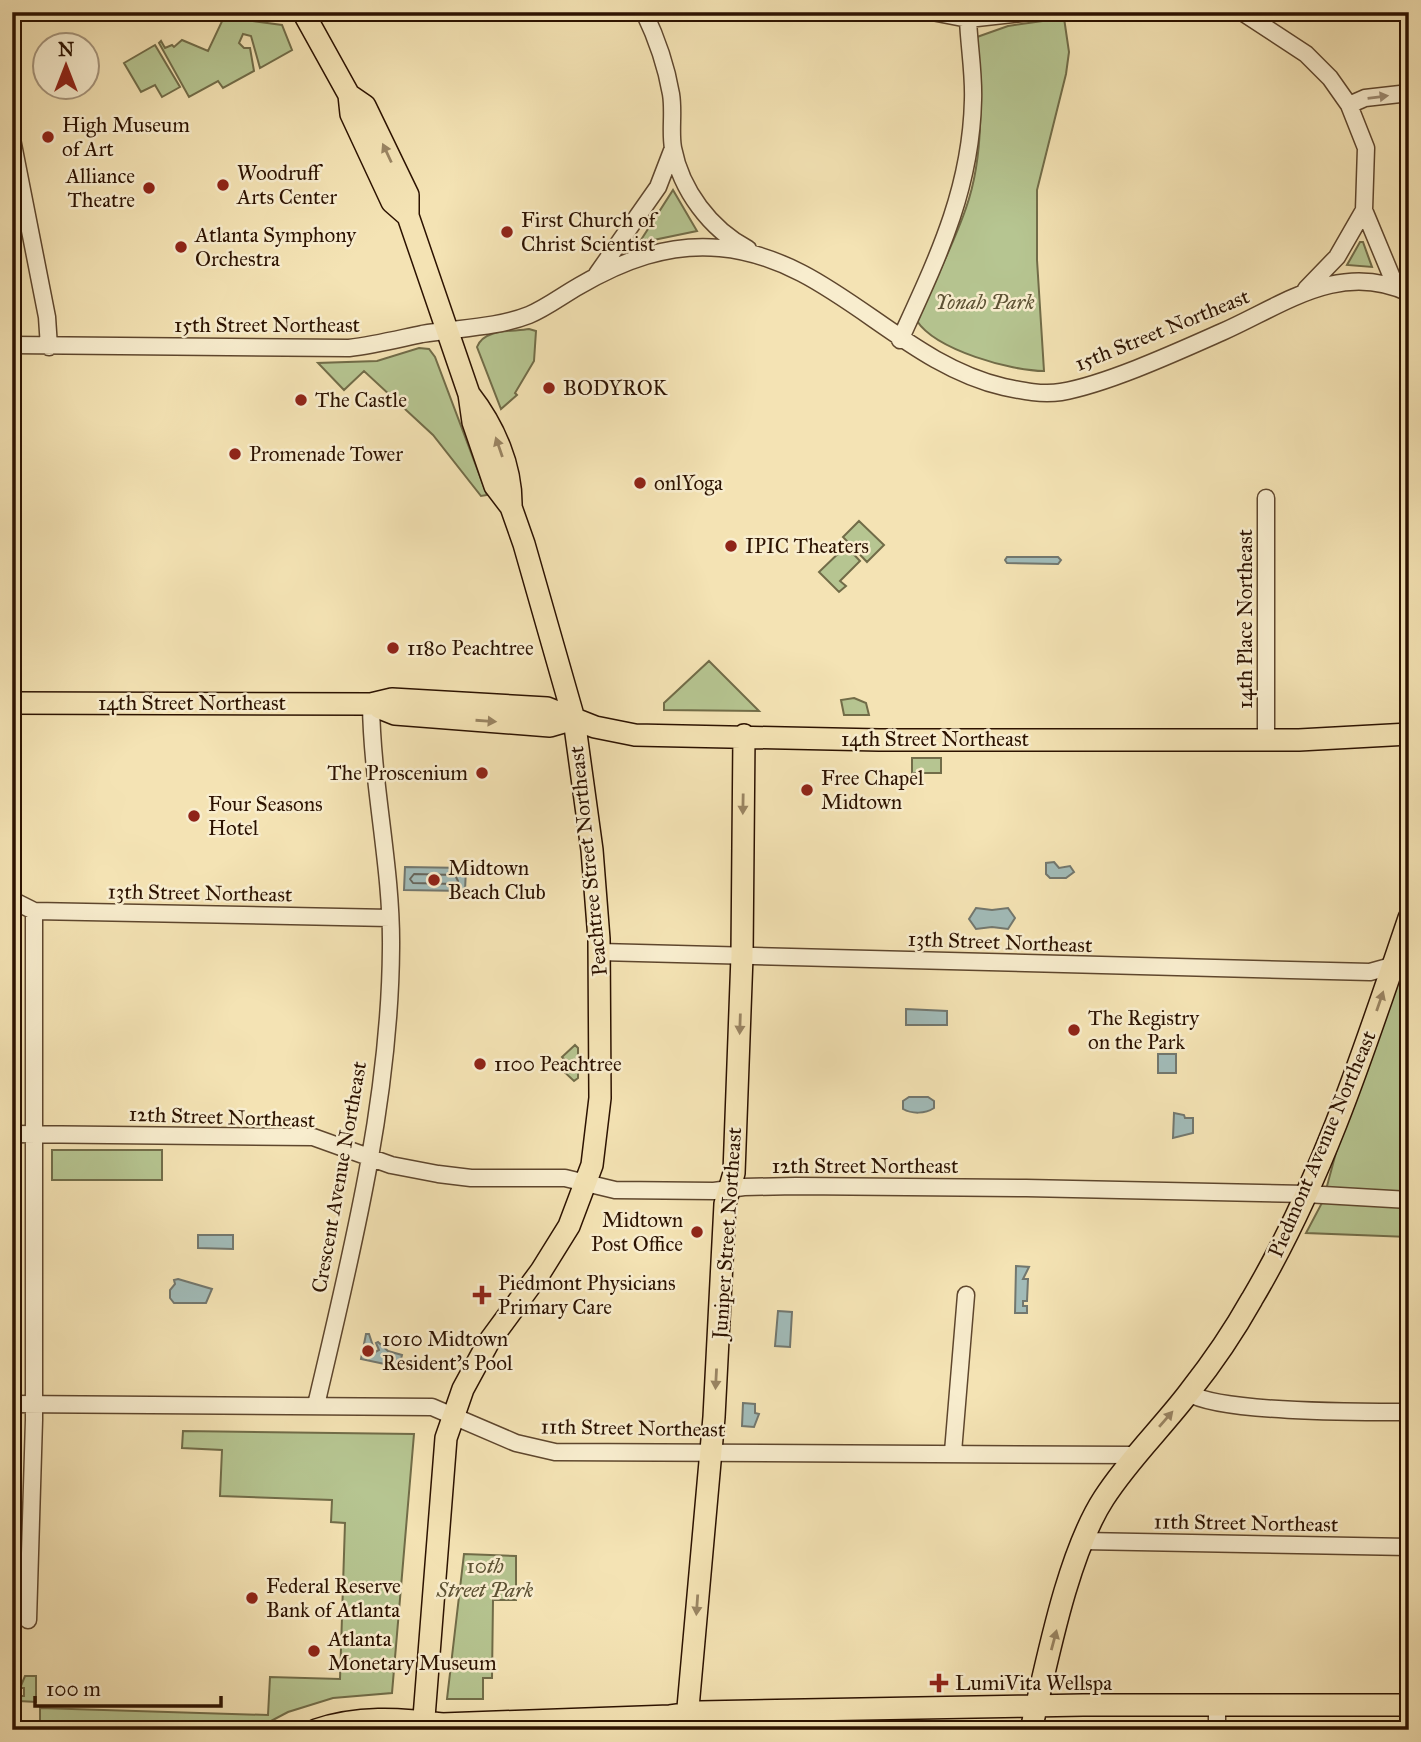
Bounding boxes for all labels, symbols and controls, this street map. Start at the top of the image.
north arrow [32,32,102,102]
text: N [58,38,74,61]
one-way arrow [1367,91,1389,102]
place label: High Museum of Art [62,112,190,162]
marker: High Museum of Art [40,129,56,145]
one-way arrow [382,143,393,163]
place label: Woodruff Arts Center [236,160,337,210]
place label: Alliance Theatre [65,163,135,213]
marker: Woodruff Arts Center [215,177,231,193]
marker: Alliance Theatre [141,180,157,196]
place label: First Church of Christ Scientist [521,207,659,257]
place label: Atlanta Symphony Orchestra [194,222,357,272]
marker: First Church of Christ Scientist [499,224,515,240]
marker: Atlanta Symphony Orchestra [173,239,189,255]
street label: 15th Street Northeast [1071,283,1254,377]
park label: Yonah Park [935,289,1035,315]
street label: 15th Street Northeast [174,312,361,338]
place label: BODYROK [563,375,668,401]
marker: BODYROK [541,380,557,396]
place label: The Castle [315,387,407,413]
marker: The Castle [293,392,309,408]
one-way arrow [493,436,504,457]
place label: Promenade Tower [249,441,403,467]
marker: Promenade Tower [227,446,243,462]
place label: onlYoga [654,470,723,496]
marker: onlYoga [632,475,648,491]
street label: 14th Place Northeast [1232,528,1258,709]
place label: IPIC Theaters [745,533,869,559]
marker: IPIC Theaters [723,538,739,554]
place label: 1180 Peachtree [407,635,534,661]
marker: 1180 Peachtree [385,640,401,656]
street label: 14th Street Northeast [98,690,287,716]
one-way arrow [475,716,497,727]
street label: 14th Street Northeast [841,726,1030,752]
street label: Peachtree Street Northeast [563,744,613,977]
place label: The Proscenium [327,760,468,786]
marker: The Proscenium [474,765,490,781]
place label: Free Chapel Midtown [821,765,924,815]
marker: Free Chapel Midtown [799,782,815,798]
place label: Four Seasons Hotel [208,791,323,841]
one-way arrow [737,793,749,815]
marker: Four Seasons Hotel [186,808,202,824]
place label: Midtown Beach Club [448,855,546,905]
marker: Midtown Beach Club [426,872,442,888]
street label: 13th Street Northeast [107,878,293,908]
street label: 13th Street Northeast [907,926,1093,958]
one-way arrow [1375,991,1386,1012]
place label: The Registry on the Park [1088,1005,1200,1055]
one-way arrow [734,1014,745,1036]
marker: The Registry on the Park [1066,1022,1082,1038]
street label: Piedmont Avenue Northeast [1262,1026,1382,1261]
place label: 1100 Peachtree [494,1051,622,1077]
marker: 1100 Peachtree [472,1056,488,1072]
street label: Crescent Avenue Northeast [306,1059,372,1295]
street label: 12th Street Northeast [128,1101,316,1133]
street label: Juniper Street Northeast [706,1126,747,1342]
street label: 12th Street Northeast [772,1153,959,1179]
place label: Midtown Post Office [591,1207,683,1257]
marker: Midtown Post Office [689,1224,705,1240]
place label: Piedmont Physicians Primary Care [498,1270,676,1320]
marker: Piedmont Physicians Primary Care [472,1285,492,1305]
place label: 1010 Midtown Resident's Pool [382,1326,513,1376]
marker: 1010 Midtown Resident's Pool [360,1343,376,1359]
one-way arrow [711,1368,722,1390]
one-way arrow [1158,1410,1174,1428]
street label: 11th Street Northeast [540,1413,726,1443]
street label: 11th Street Northeast [1153,1508,1339,1538]
park label: 10th Street Park [436,1553,534,1603]
place label: Federal Reserve Bank of Atlanta [266,1573,401,1623]
marker: Federal Reserve Bank of Atlanta [244,1590,260,1606]
one-way arrow [691,1594,702,1616]
place label: Atlanta Monetary Museum [327,1626,497,1676]
one-way arrow [1049,1629,1060,1651]
marker: Atlanta Monetary Museum [306,1643,322,1659]
scale bar [35,1665,220,1709]
place label: LumiVita Wellspa [955,1670,1112,1696]
marker: LumiVita Wellspa [929,1673,949,1693]
text: 100 m [46,1676,101,1702]

